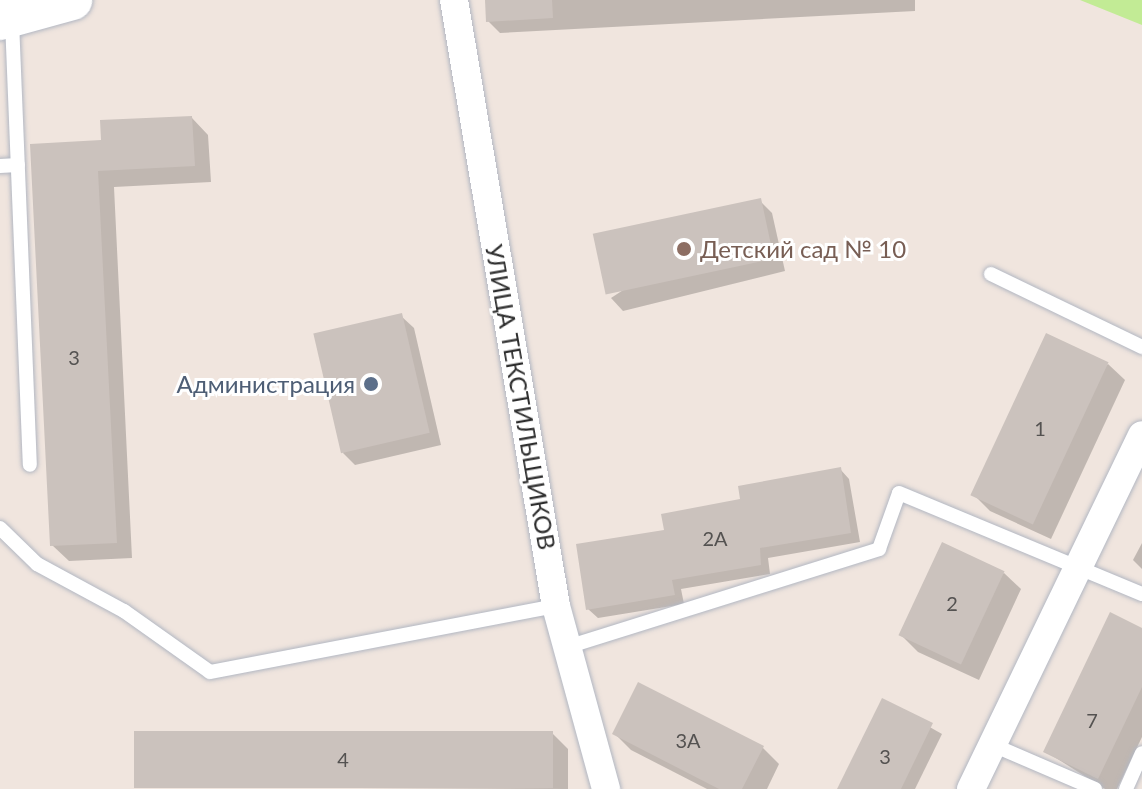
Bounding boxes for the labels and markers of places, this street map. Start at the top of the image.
place label: Детский сад № 10 [700,235,906,263]
marker: Детский сад № 10 [675,240,693,258]
place label: Администрация [177,370,355,398]
marker: Администрация [362,375,380,393]

